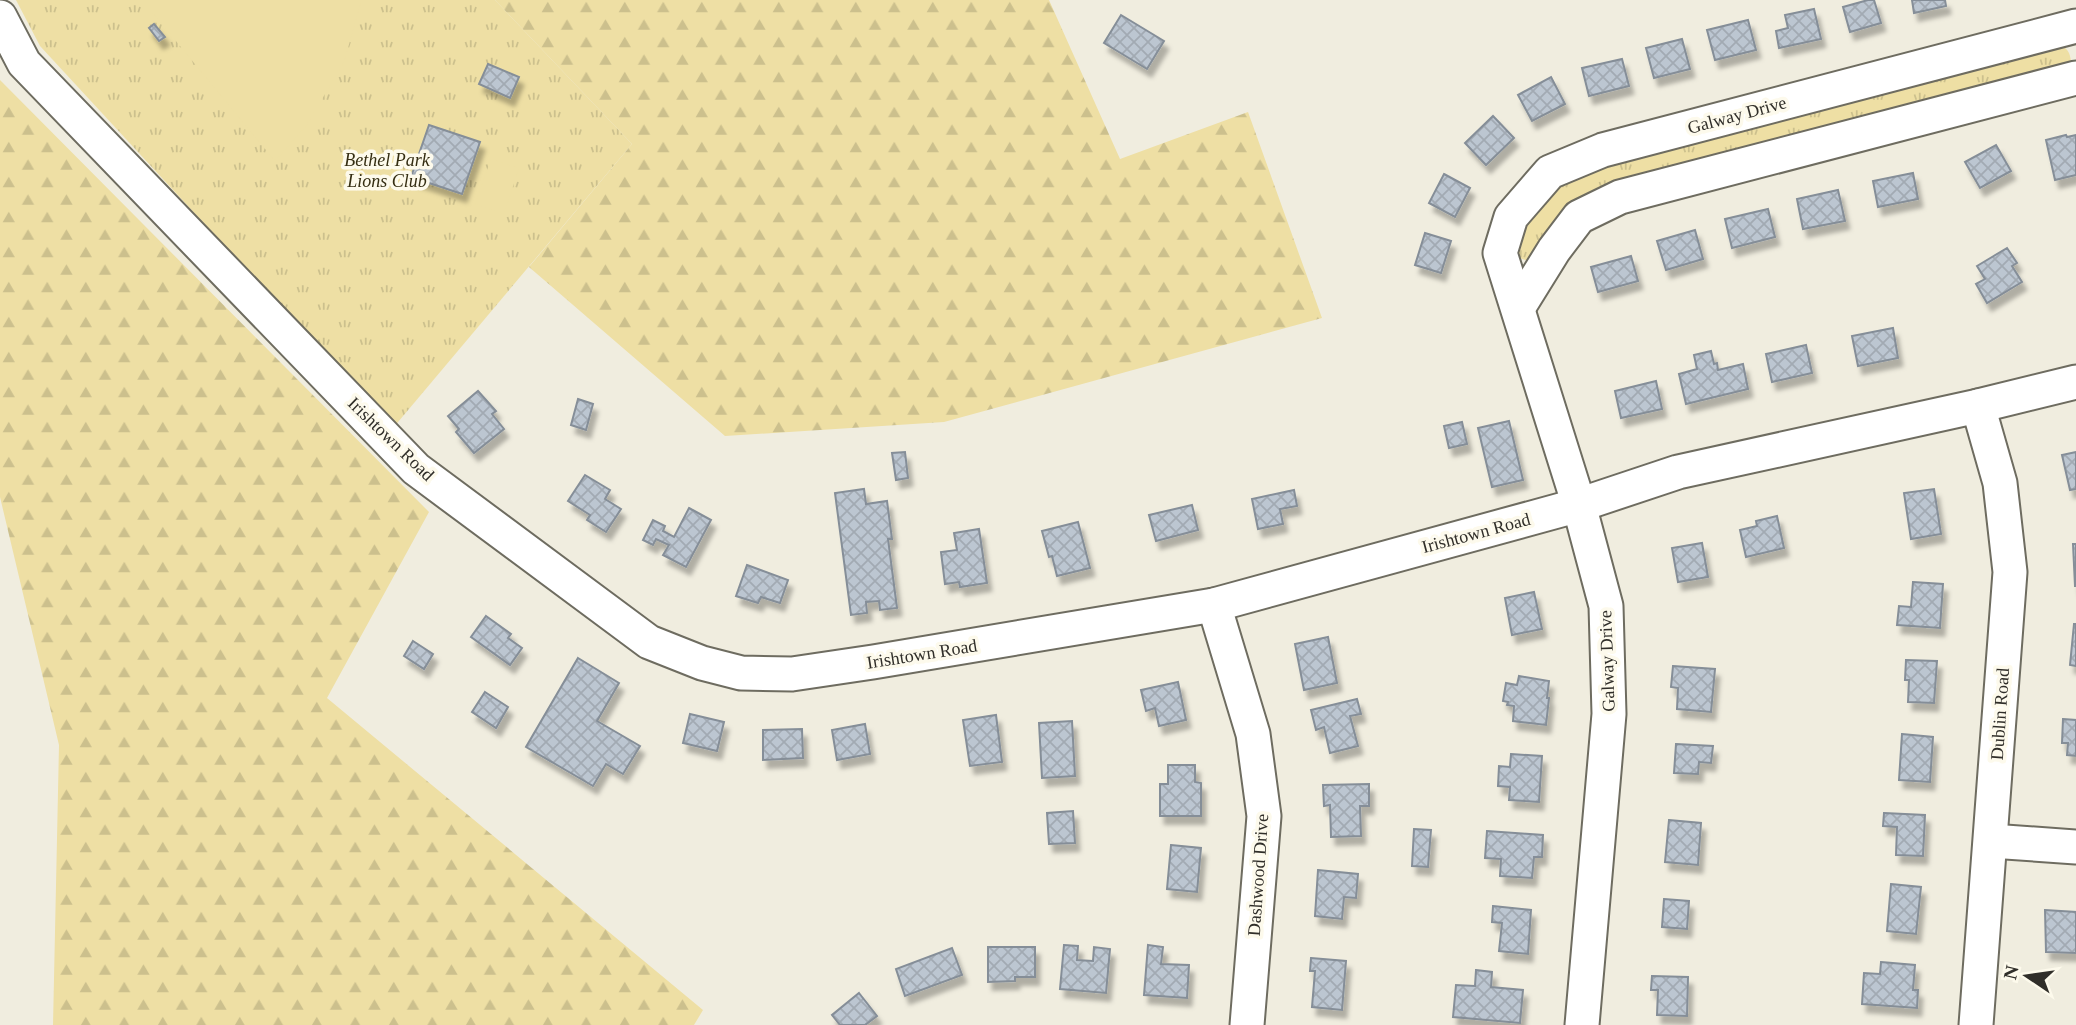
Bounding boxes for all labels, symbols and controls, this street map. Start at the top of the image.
street label: Galway Drive [1685,92,1789,138]
park label: Bethel Park Lions Club [344,150,431,191]
street label: Irishtown Road [344,393,438,485]
street label: Irishtown Road [1420,509,1532,557]
street label: Galway Drive [1595,610,1619,712]
street label: Irishtown Road [865,635,979,673]
street label: Dublin Road [1987,667,2013,761]
street label: Dashwood Drive [1244,813,1272,937]
north arrow [1992,941,2062,1011]
text: N [1999,963,2023,981]

